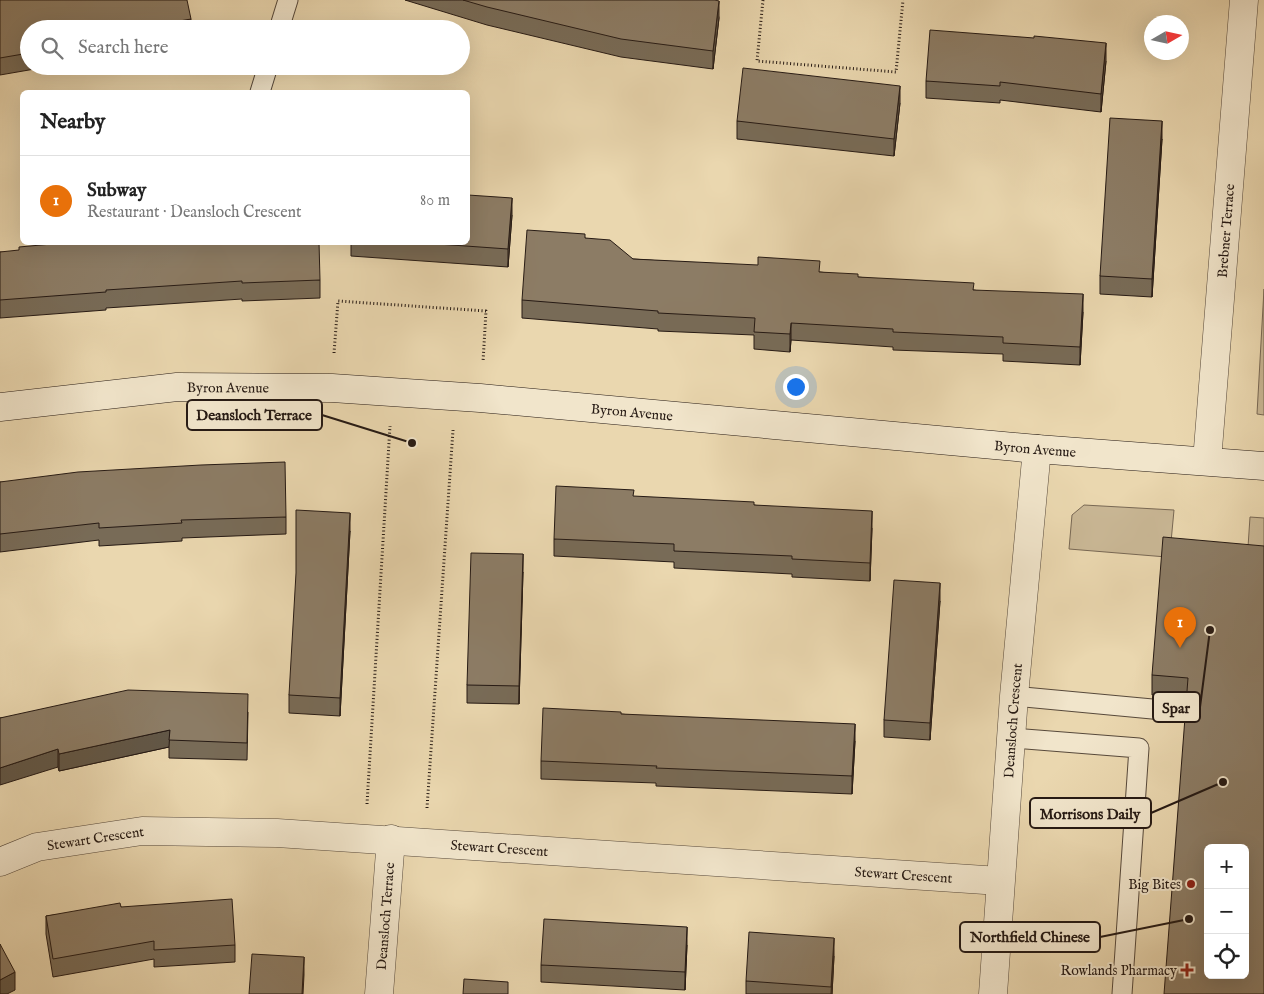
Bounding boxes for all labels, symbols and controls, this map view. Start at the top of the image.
north arrow [1144,15,1189,60]
search box [20,20,470,75]
icon: search [38,34,66,62]
text: Search here [78,36,169,60]
text: Nearby [40,109,105,136]
text: Subway [87,179,146,203]
street label: Brebner Terrace [1214,182,1239,279]
text: 1 [53,191,59,211]
text: 80 m [420,191,450,211]
text: Restaurant · Deansloch Crescent [87,203,301,223]
your location [783,374,809,400]
street label: Byron Avenue [187,379,270,398]
callout: Deansloch Terrace [187,400,322,430]
street label: Byron Avenue [590,400,674,426]
text: Deansloch Terrace [196,406,312,425]
street label: Byron Avenue [993,437,1077,462]
pin: 1 [1164,607,1196,648]
street label: Deansloch Crescent [1000,662,1027,779]
callout: Spar [1153,692,1200,722]
text: Spar [1162,699,1190,718]
callout: Morrisons Daily [1030,798,1151,828]
text: Morrisons Daily [1040,805,1141,824]
street label: Stewart Crescent [46,823,145,855]
street label: Stewart Crescent [450,837,549,861]
map controls [1204,844,1249,979]
button: + [1204,844,1249,889]
street label: Deansloch Terrace [373,861,399,971]
street label: Stewart Crescent [854,863,953,888]
place label: Big Bites [1128,876,1181,894]
marker: Big Bites [1185,878,1197,890]
button: − [1204,889,1249,934]
callout: Northfield Chinese [960,922,1100,952]
text: Northfield Chinese [969,928,1090,947]
button: locate [1204,934,1249,979]
place label: Rowlands Pharmacy [1061,962,1177,980]
marker: Rowlands Pharmacy [1181,964,1193,976]

